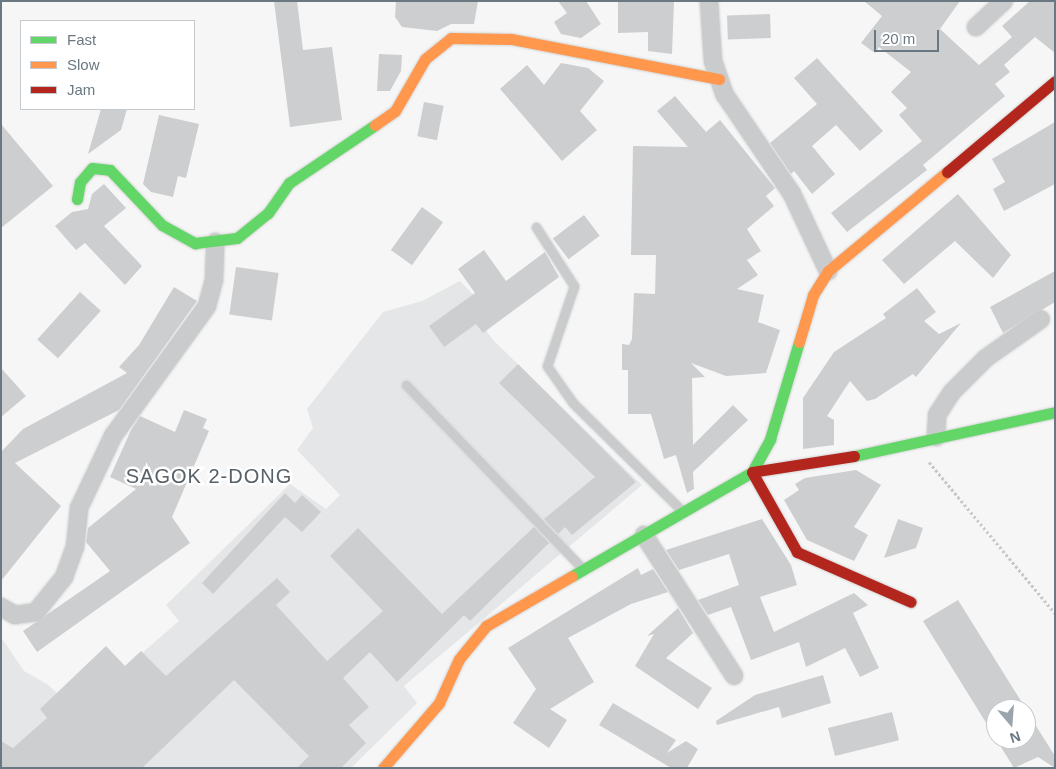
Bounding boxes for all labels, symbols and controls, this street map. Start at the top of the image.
legend [20,20,195,110]
scale bar [876,20,941,52]
text: 20 m [882,30,915,47]
text: Fast [67,31,96,48]
text: Slow [67,56,100,73]
text: Jam [67,81,95,98]
district label: SAGOK 2-DONG [124,464,294,488]
north arrow [986,699,1036,749]
text: N [1008,728,1023,746]

